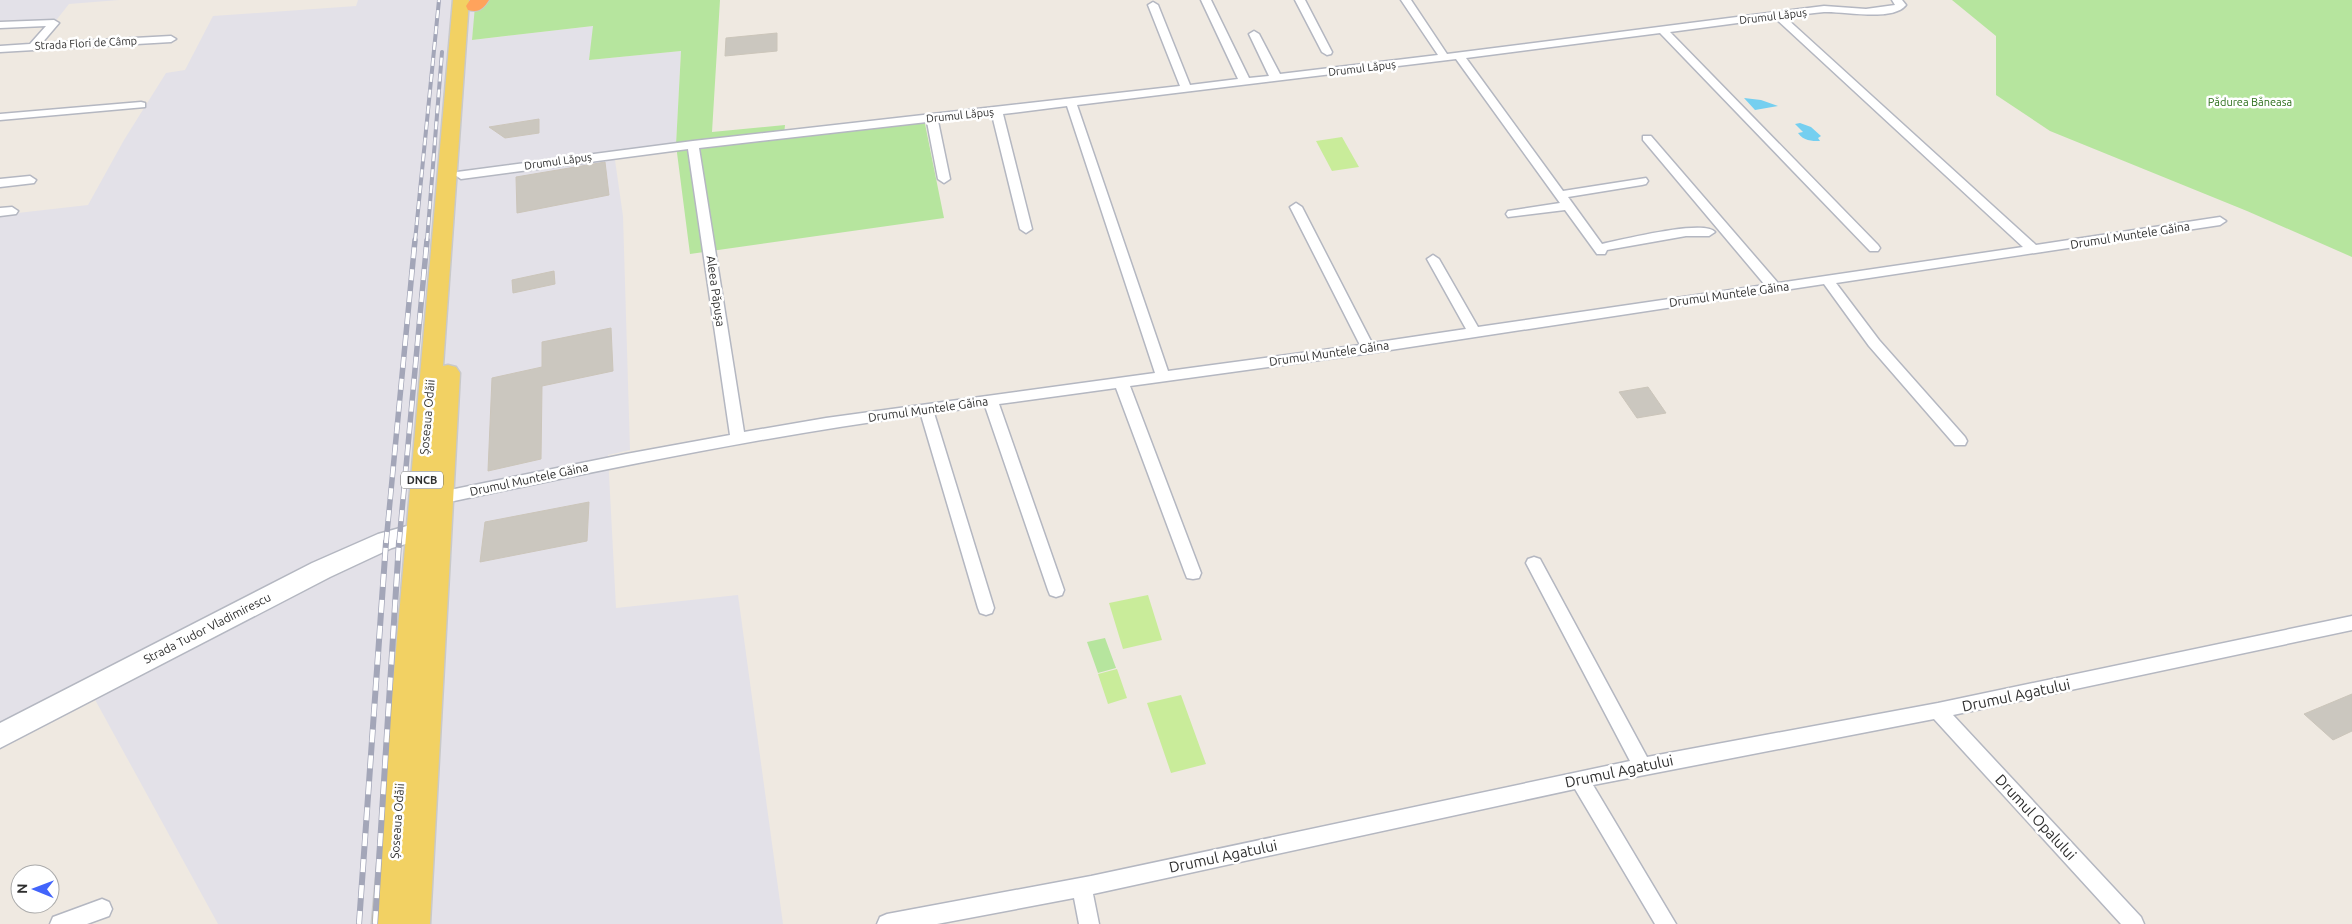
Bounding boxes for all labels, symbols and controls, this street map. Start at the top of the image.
street label: Drumul Lăpuș [1738,6,1808,26]
street label: Strada Flori de Câmp [35,34,137,52]
street label: Drumul Lăpuș [1327,58,1397,78]
park label: Pădurea Băneasa [2208,96,2292,108]
street label: Drumul Lăpuș [925,105,995,125]
street label: Drumul Lăpuș [523,150,593,172]
street label: Drumul Muntele Găina [2069,219,2191,251]
street label: Aleea Păpușa [705,255,727,327]
street label: Drumul Muntele Găina [1668,279,1790,309]
street label: Drumul Muntele Găina [1268,338,1390,368]
street label: Șoseaua Odăii [417,379,437,455]
street label: Drumul Muntele Găina [867,394,989,424]
street label: Drumul Muntele Găina [468,460,590,498]
road number: DNCB [401,472,443,488]
street label: Strada Tudor Vladimirescu [141,590,273,666]
street label: Drumul Agatului [1960,675,2072,715]
street label: Drumul Agatului [1563,751,1675,791]
street label: Drumul Opalului [1992,771,2080,863]
street label: Șoseaua Odăii [388,783,406,859]
street label: Drumul Agatului [1167,836,1279,876]
north arrow [10,864,60,914]
text: N [14,883,30,894]

